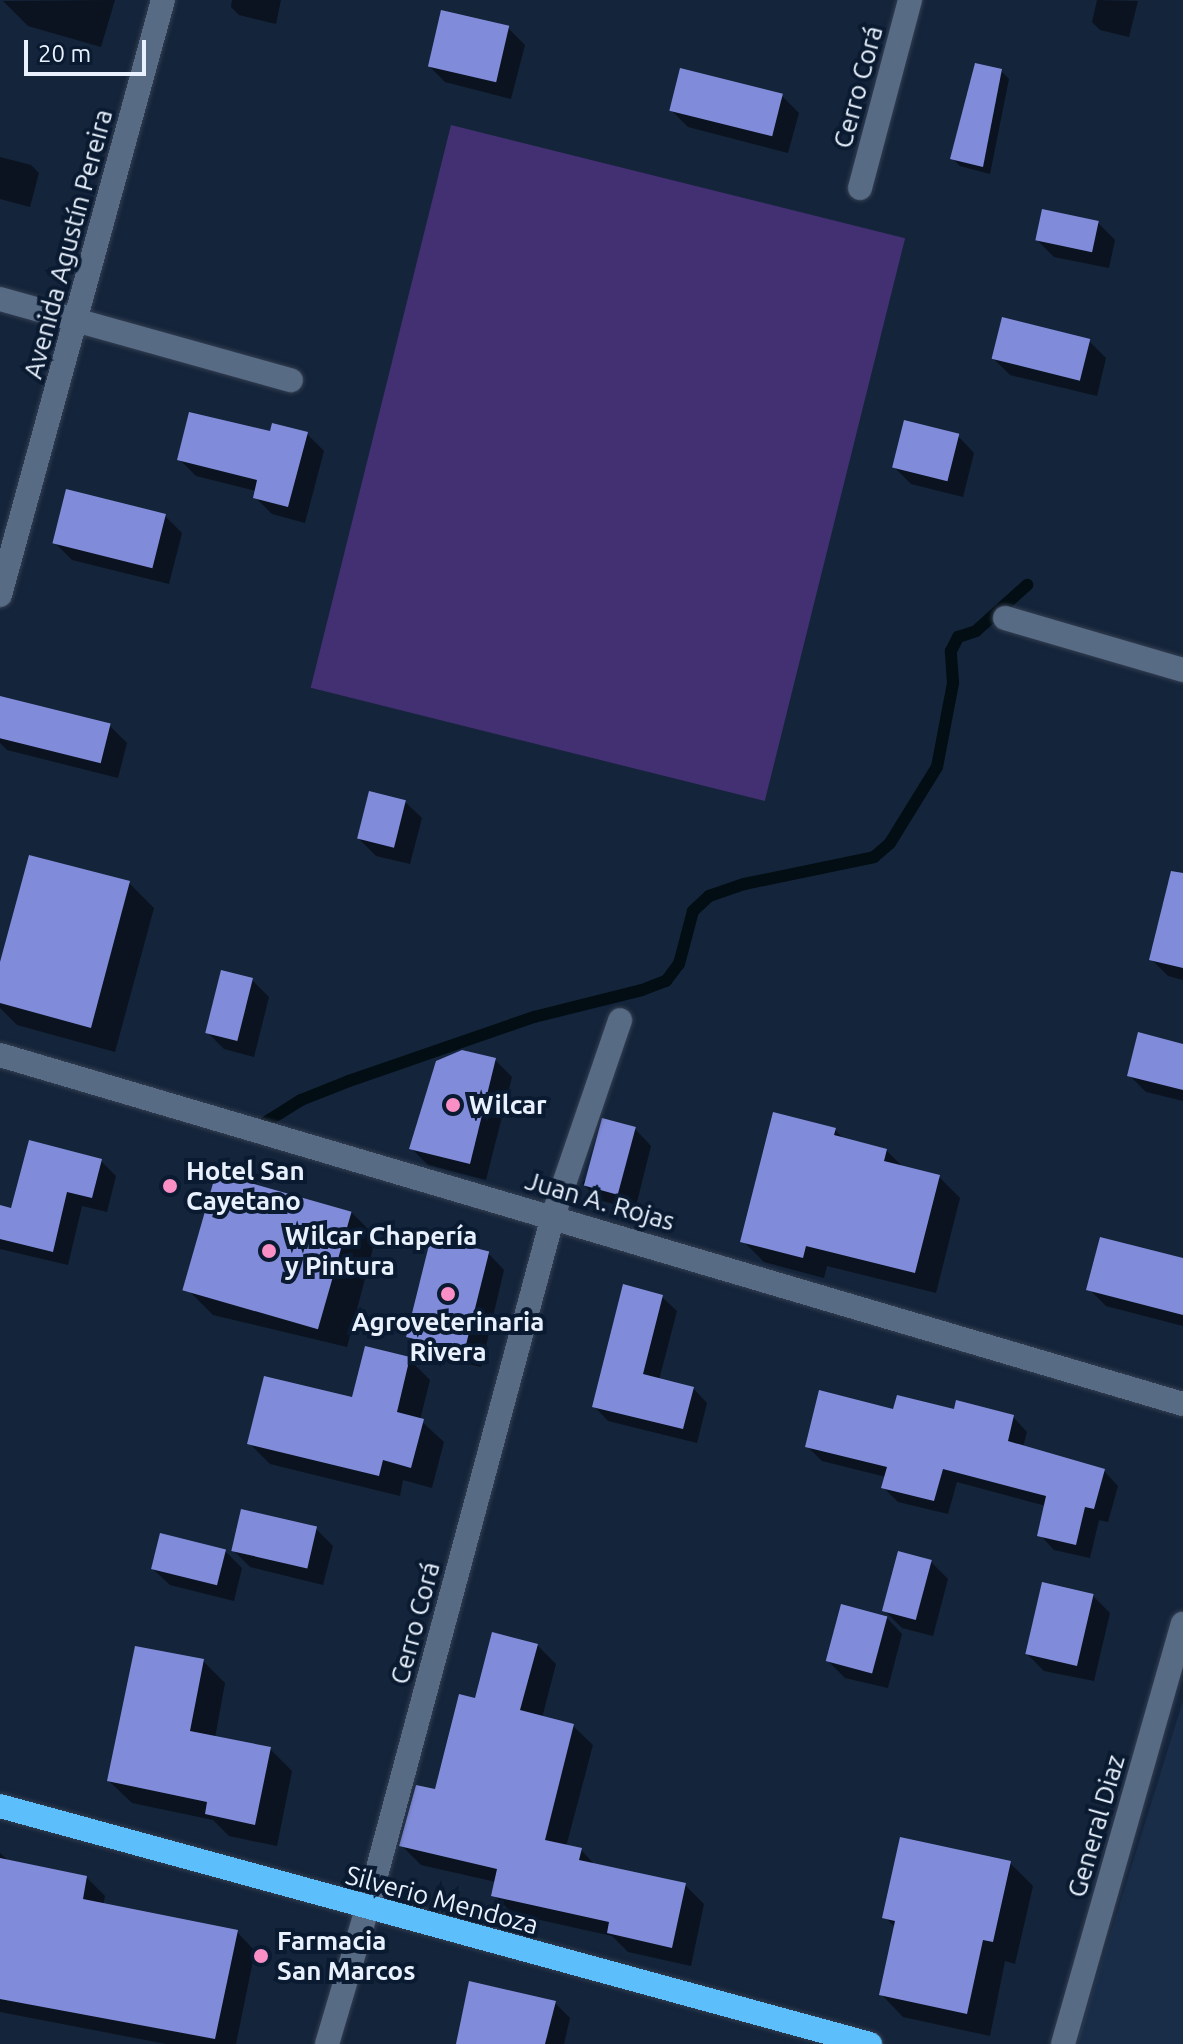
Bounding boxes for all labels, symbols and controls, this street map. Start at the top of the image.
street label: Cerro Corá [827,22,889,152]
scale bar [28,24,150,74]
text: 20 m [38,40,91,67]
street label: Avenida Agustín Pereira [17,106,119,382]
place label: Wilcar [469,1089,547,1121]
marker: Wilcar [444,1096,462,1114]
place label: Hotel San Cayetano [186,1155,305,1216]
street label: Juan A. Rojas [522,1165,678,1237]
marker: Hotel San Cayetano [161,1177,179,1195]
place label: Wilcar Chapería y Pintura [285,1220,477,1282]
marker: Wilcar Chapería y Pintura [260,1242,278,1260]
marker: Agroveterinaria Rivera [439,1285,457,1303]
place label: Agroveterinaria Rivera [352,1306,544,1368]
street label: Cerro Corá [384,1558,446,1688]
street label: General Diaz [1061,1751,1131,1901]
street label: Silverio Mendoza [342,1859,542,1941]
place label: Farmacia San Marcos [277,1925,415,1986]
marker: Farmacia San Marcos [252,1947,270,1965]

